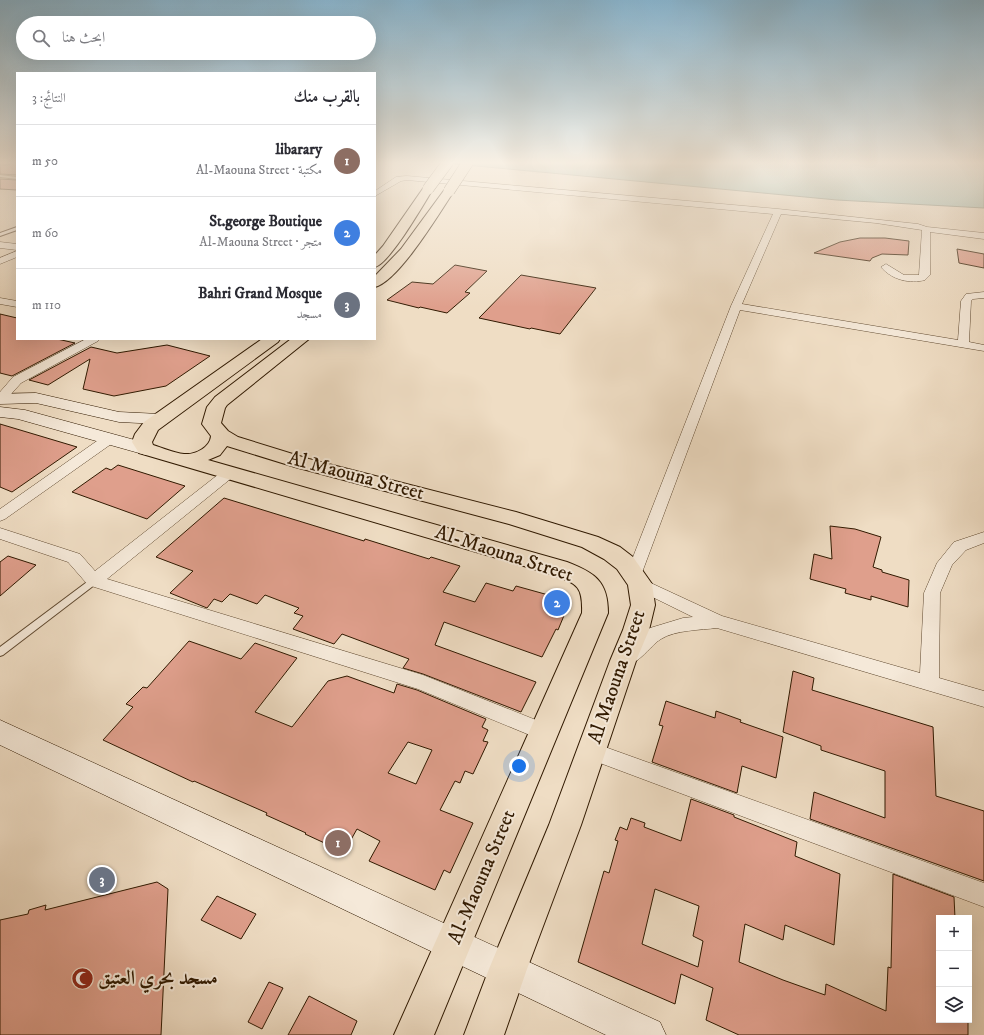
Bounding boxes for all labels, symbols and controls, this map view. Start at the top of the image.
search box [16,16,376,60]
icon: search [30,27,52,49]
text: ابحث هنا [62,28,105,47]
text: بالقرب منك [294,86,360,108]
text: النتائج: 3 [32,90,66,106]
text: libarary [276,140,322,159]
text: 50 m [32,153,58,169]
text: 1 [345,153,349,169]
text: مكتبة · Al-Maouna Street [196,162,322,178]
text: St.george Boutique [209,212,322,231]
text: 60 m [32,225,58,241]
text: 2 [344,225,350,241]
text: متجر · Al-Maouna Street [199,234,322,250]
text: Bahri Grand Mosque [198,284,322,303]
text: 110 m [32,297,61,313]
text: 3 [345,297,349,313]
text: مسجد [296,306,322,322]
street label: Al Maouna Street [285,446,427,506]
street label: Al-Maouna Street [432,520,576,588]
pin: 2 [544,588,570,618]
street label: Al Maouna Street [582,607,652,747]
your location [509,756,529,776]
street label: Al-Maouna Street [442,806,522,948]
pin: 1 [325,828,351,858]
pin: 3 [89,865,115,895]
map controls [936,915,972,1023]
button: + [936,915,972,951]
button: − [936,951,972,987]
mosque icon: مسجد بحري العتيق [69,965,95,991]
place label: مسجد بحري العتيق [98,966,218,994]
button: layers [936,987,972,1023]

